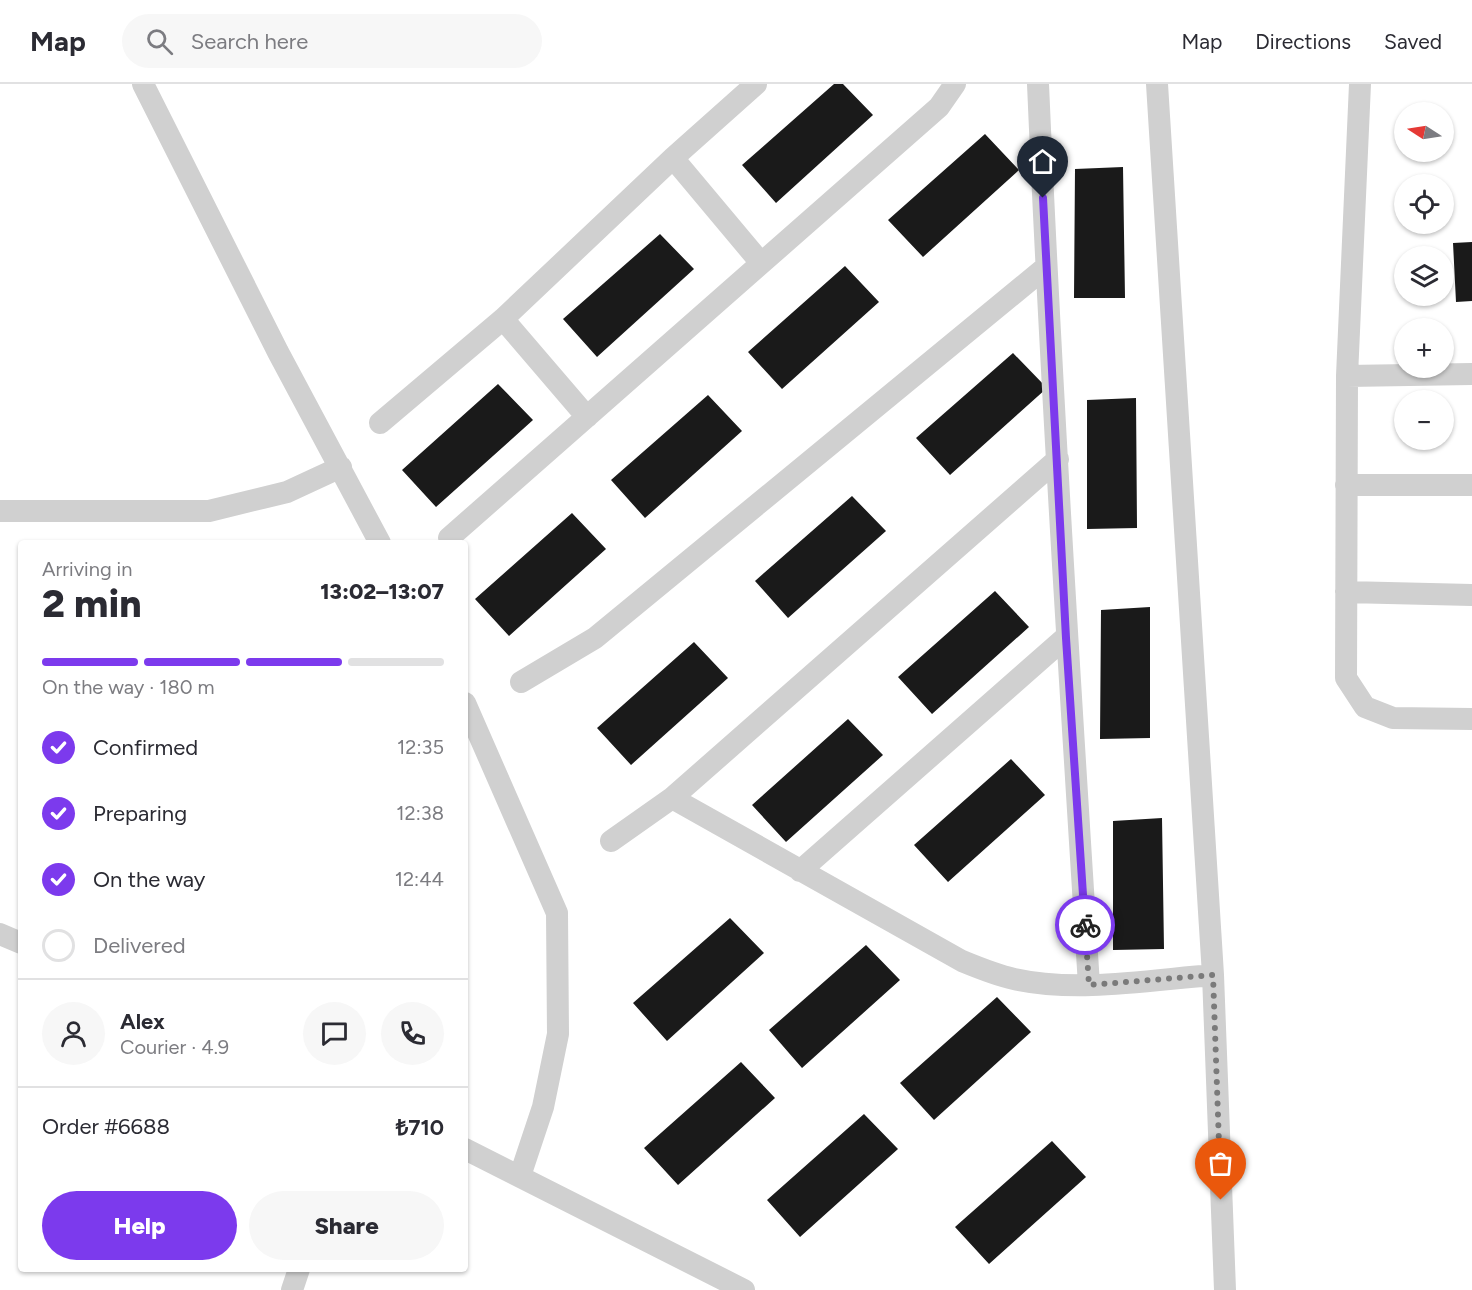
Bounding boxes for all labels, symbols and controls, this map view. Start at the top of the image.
search box [122,14,542,68]
text: Map [30,24,86,58]
icon: search [143,25,176,58]
text: Search here [191,28,308,55]
text: Map [1181,29,1222,54]
text: Directions [1255,29,1351,54]
text: Saved [1384,29,1442,54]
north arrow [1394,102,1454,162]
map controls [1394,102,1454,450]
pin [1017,136,1068,198]
icon: home [1026,145,1059,178]
button: locate [1394,174,1454,234]
button: layers [1394,246,1454,306]
button: + [1394,318,1454,378]
button: − [1394,390,1454,450]
text: Arriving in [42,557,132,581]
text: 13:02–13:07 [320,578,444,605]
text: 2 min [42,580,142,627]
text: On the way · 180 m [42,675,215,699]
icon: check [42,731,75,764]
text: Confirmed [93,734,198,761]
text: 12:35 [397,735,444,759]
icon: check [42,797,75,830]
text: Preparing [93,800,187,827]
text: 12:38 [396,801,444,825]
icon: check [42,863,75,896]
text: On the way [93,866,205,893]
text: 12:44 [395,867,444,891]
courier [1055,895,1115,955]
icon: bike [1069,909,1102,942]
text: Delivered [93,932,186,959]
button: person [42,1002,105,1065]
button: chat [303,1002,366,1065]
button: phone [381,1002,444,1065]
text: Alex [120,1008,165,1035]
text: Courier · 4.9 [120,1035,229,1059]
text: Order #6688 [42,1113,170,1140]
text: ₺710 [396,1114,444,1141]
pin [1195,1138,1246,1200]
icon: bag [1204,1147,1237,1180]
button: Help [42,1191,237,1260]
button: Share [249,1191,444,1260]

